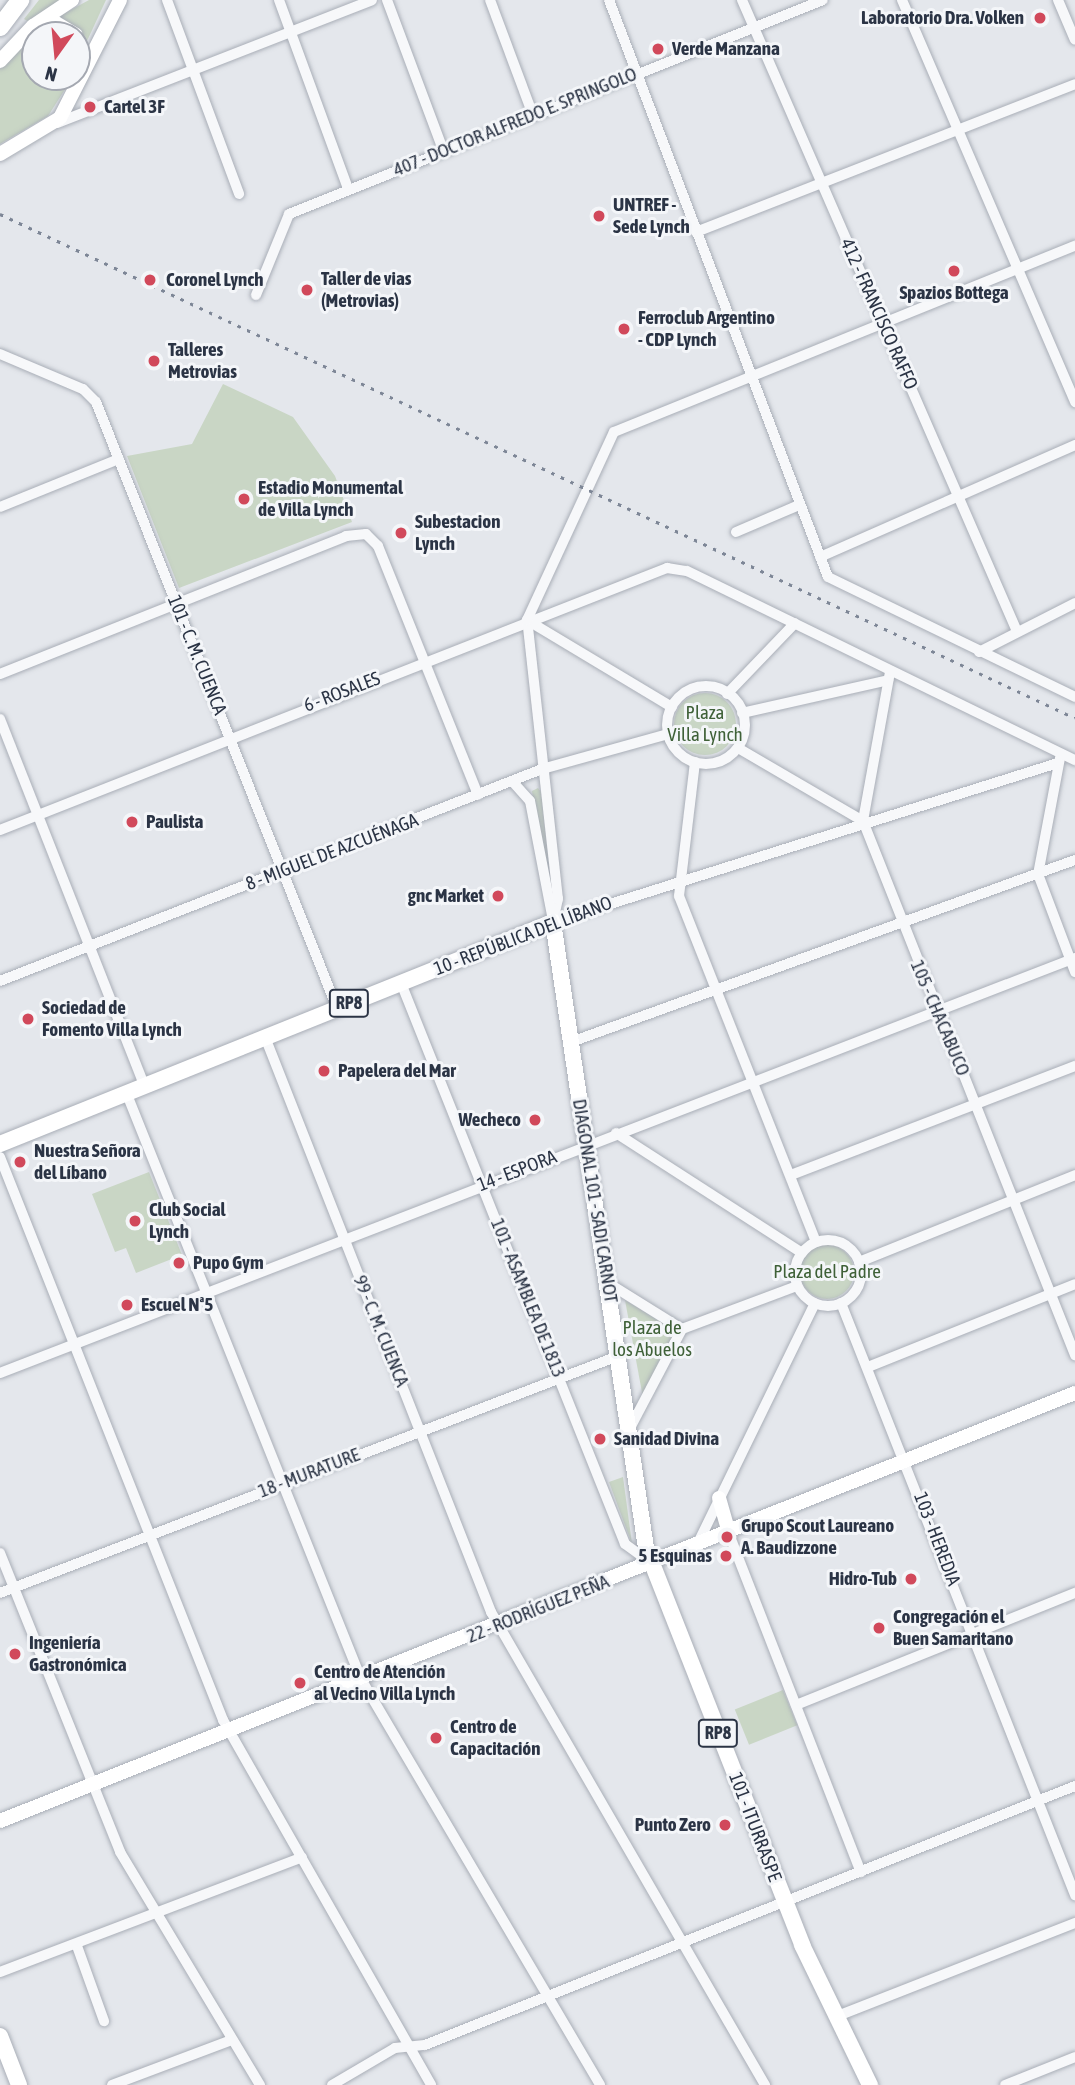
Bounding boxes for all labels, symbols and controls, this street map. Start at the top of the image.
place label: Laboratorio Dra. Volken [861,7,1024,29]
marker: Laboratorio Dra. Volken [1030,8,1050,28]
north arrow [21,21,91,91]
place label: Verde Manzana [672,38,780,60]
marker: Verde Manzana [650,41,666,57]
text: N [43,62,59,86]
street label: 407 - DOCTOR ALFREDO E. SPRINGOLO [390,63,640,181]
place label: Cartel 3F [104,96,165,118]
marker: Cartel 3F [82,99,98,115]
place label: UNTREF - Sede Lynch [613,194,690,238]
marker: UNTREF - Sede Lynch [591,208,607,224]
street label: 412 - FRANCISCO RAFFO [835,235,923,393]
marker: Spazios Bottega [946,263,962,279]
place label: Taller de vias (Metrovias) [321,268,412,312]
place label: Coronel Lynch [166,269,264,291]
marker: Coronel Lynch [140,270,160,290]
marker: Taller de vias (Metrovias) [299,282,315,298]
place label: Spazios Bottega [899,282,1009,304]
place label: Ferroclub Argentino - CDP Lynch [638,307,775,351]
marker: Ferroclub Argentino - CDP Lynch [616,321,632,337]
place label: Talleres Metrovias [168,339,237,383]
marker: Talleres Metrovias [146,353,162,369]
place label: Estadio Monumental de Villa Lynch [258,477,403,521]
marker: Estadio Monumental de Villa Lynch [236,491,252,507]
place label: Subestacion Lynch [415,511,500,555]
marker: Subestacion Lynch [393,525,409,541]
street label: 101 - C. M. CUENCA [163,592,231,718]
street label: 6 - ROSALES [301,667,383,717]
park label: Plaza Villa Lynch [667,702,743,746]
street label: 8 - MIGUEL DE AZCUÉNAGA [243,809,421,895]
place label: Paulista [146,811,203,833]
marker: Paulista [124,814,140,830]
place label: gnc Market [408,885,484,907]
marker: gnc Market [490,888,506,904]
street label: 10 - REPÚBLICA DEL LÍBANO [431,891,615,981]
street label: 105 - CHACABUCO [905,957,975,1079]
road number: RP8 [328,988,370,1018]
place label: Sociedad de Fomento Villa Lynch [42,997,182,1041]
marker: Sociedad de Fomento Villa Lynch [20,1011,36,1027]
place label: Papelera del Mar [338,1060,456,1082]
marker: Papelera del Mar [316,1063,332,1079]
street label: DIAGONAL 101 - SADI CARNOT [568,1097,622,1305]
place label: Wecheco [459,1109,521,1131]
marker: Wecheco [527,1112,543,1128]
place label: Nuestra Señora del Líbano [34,1140,141,1184]
street label: 14 - ESPORA [474,1145,560,1197]
marker: Nuestra Señora del Líbano [12,1154,28,1170]
place label: Club Social Lynch [149,1199,226,1243]
marker: Club Social Lynch [127,1213,143,1229]
street label: 101 - ASAMBLEA DE 1813 [486,1215,570,1381]
place label: Pupo Gym [193,1252,264,1274]
marker: Pupo Gym [171,1255,187,1271]
park label: Plaza del Padre [773,1261,881,1283]
street label: 99 - C. M. CUENCA [348,1272,414,1390]
place label: Escuel Nª5 [141,1294,213,1316]
marker: Escuel Nª5 [119,1297,135,1313]
park label: Plaza de los Abuelos [612,1317,692,1361]
place label: Sanidad Divina [614,1428,719,1450]
marker: Sanidad Divina [592,1431,608,1447]
street label: 18 - MURATURE [255,1443,363,1503]
street label: 103 - HEREDIA [909,1489,965,1589]
place label: Grupo Scout Laureano A. Baudizzone [741,1515,894,1559]
marker: Grupo Scout Laureano A. Baudizzone [719,1529,735,1545]
place label: 5 Esquinas [638,1545,712,1567]
marker: 5 Esquinas [718,1548,734,1564]
place label: Hidro-Tub [829,1568,897,1590]
street label: 22 - RODRÍGUEZ PEÑA [463,1570,613,1648]
marker: Hidro-Tub [903,1571,919,1587]
place label: Congregación el Buen Samaritano [893,1606,1013,1650]
marker: Congregación el Buen Samaritano [871,1620,887,1636]
place label: Ingeniería Gastronómica [29,1632,127,1676]
marker: Ingeniería Gastronómica [7,1646,23,1662]
place label: Centro de Atención al Vecino Villa Lynch [314,1661,455,1705]
marker: Centro de Atención al Vecino Villa Lynch [292,1675,308,1691]
place label: Centro de Capacitación [450,1716,540,1760]
road number: RP8 [697,1718,739,1748]
marker: Centro de Capacitación [428,1730,444,1746]
street label: 101 - ITURRASPE [724,1769,786,1885]
place label: Punto Zero [635,1814,711,1836]
marker: Punto Zero [717,1817,733,1833]

